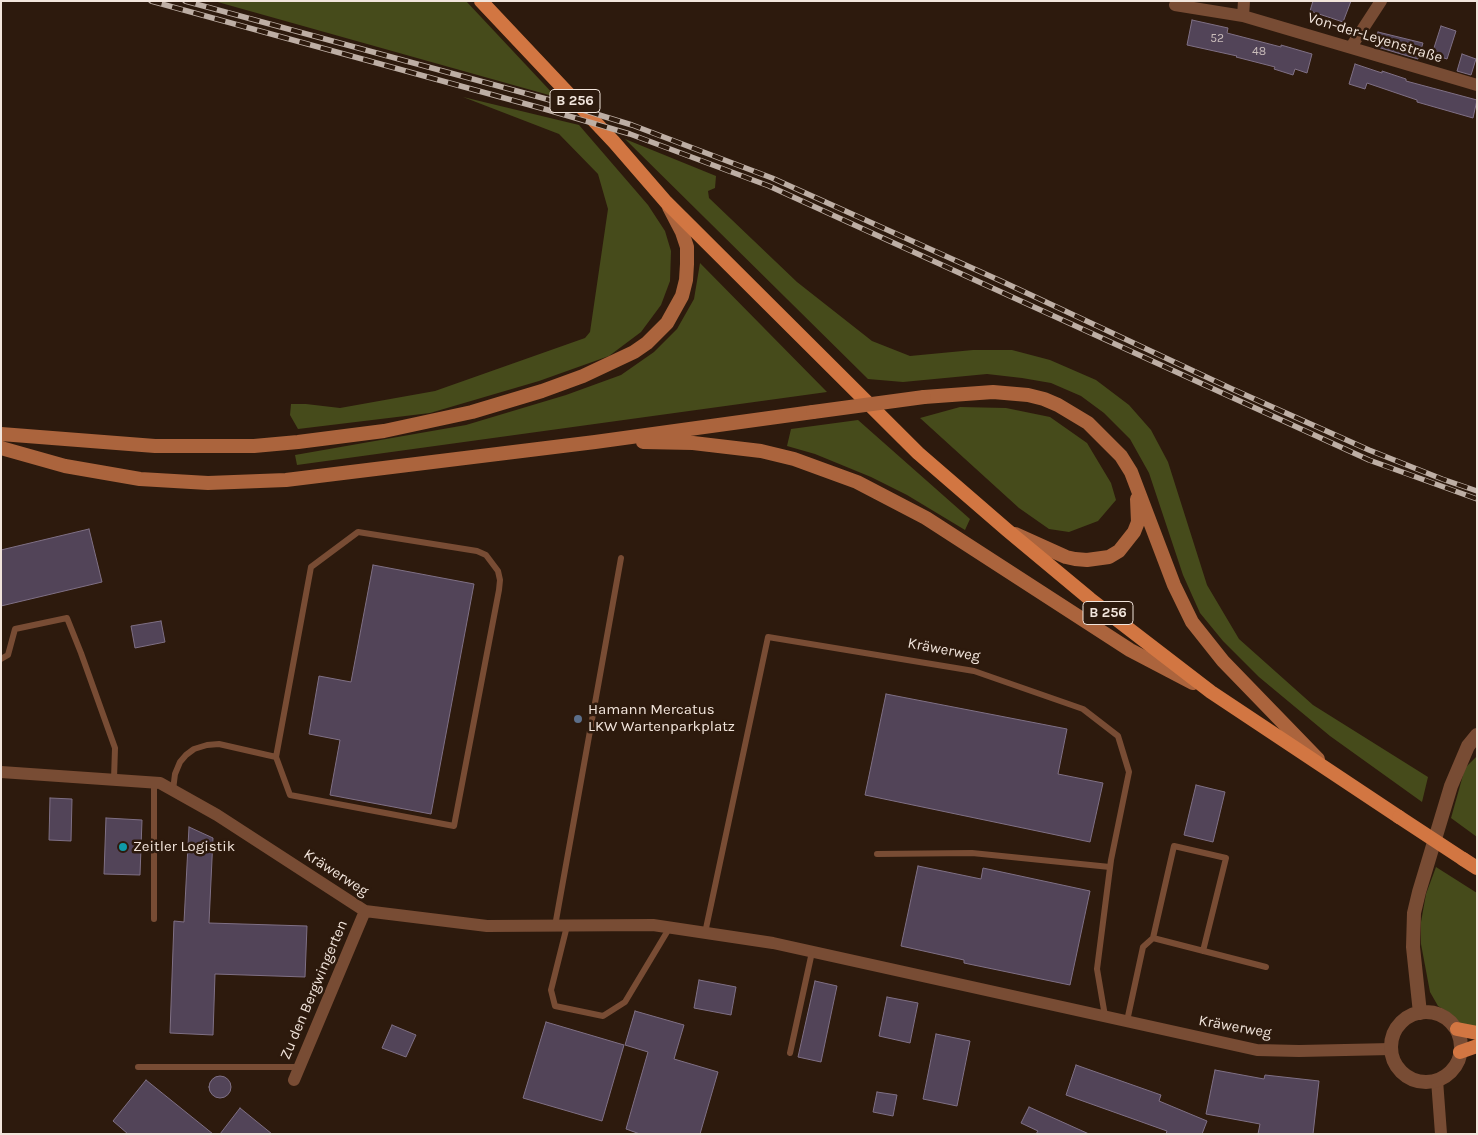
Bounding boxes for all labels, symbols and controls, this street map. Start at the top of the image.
street label: Von-der-Leyenstraße [1305,9,1445,67]
house number: 52 [1210,32,1224,46]
house number: 48 [1252,45,1266,59]
road number: B 256 [550,90,600,112]
road number: B 256 [1083,602,1133,624]
street label: Kräwerweg [906,634,982,666]
place label: Hamann Mercatus LKW Wartenparkplatz [588,701,735,736]
marker: Hamann Mercatus LKW Wartenparkplatz [572,713,584,725]
place label: Zeitler Logistik [133,838,235,856]
marker: Zeitler Logistik [117,841,129,853]
street label: Kräwerweg [300,845,372,901]
street label: Zu den Bergwingerten [276,918,352,1062]
street label: Kräwerweg [1197,1012,1273,1042]

